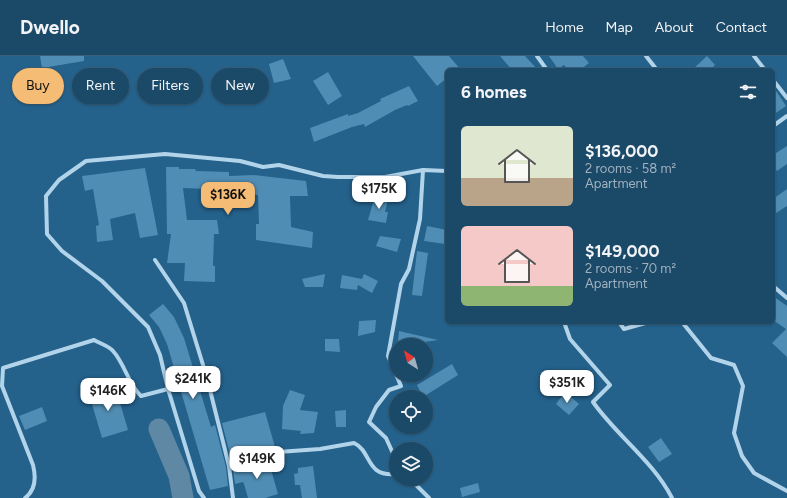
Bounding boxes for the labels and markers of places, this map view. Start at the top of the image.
pin: $175K [351,176,407,210]
pin: $136K [200,182,256,216]
pin: $241K [165,366,221,400]
pin: $351K [539,370,595,404]
pin: $146K [80,378,136,412]
pin: $149K [229,446,285,480]

